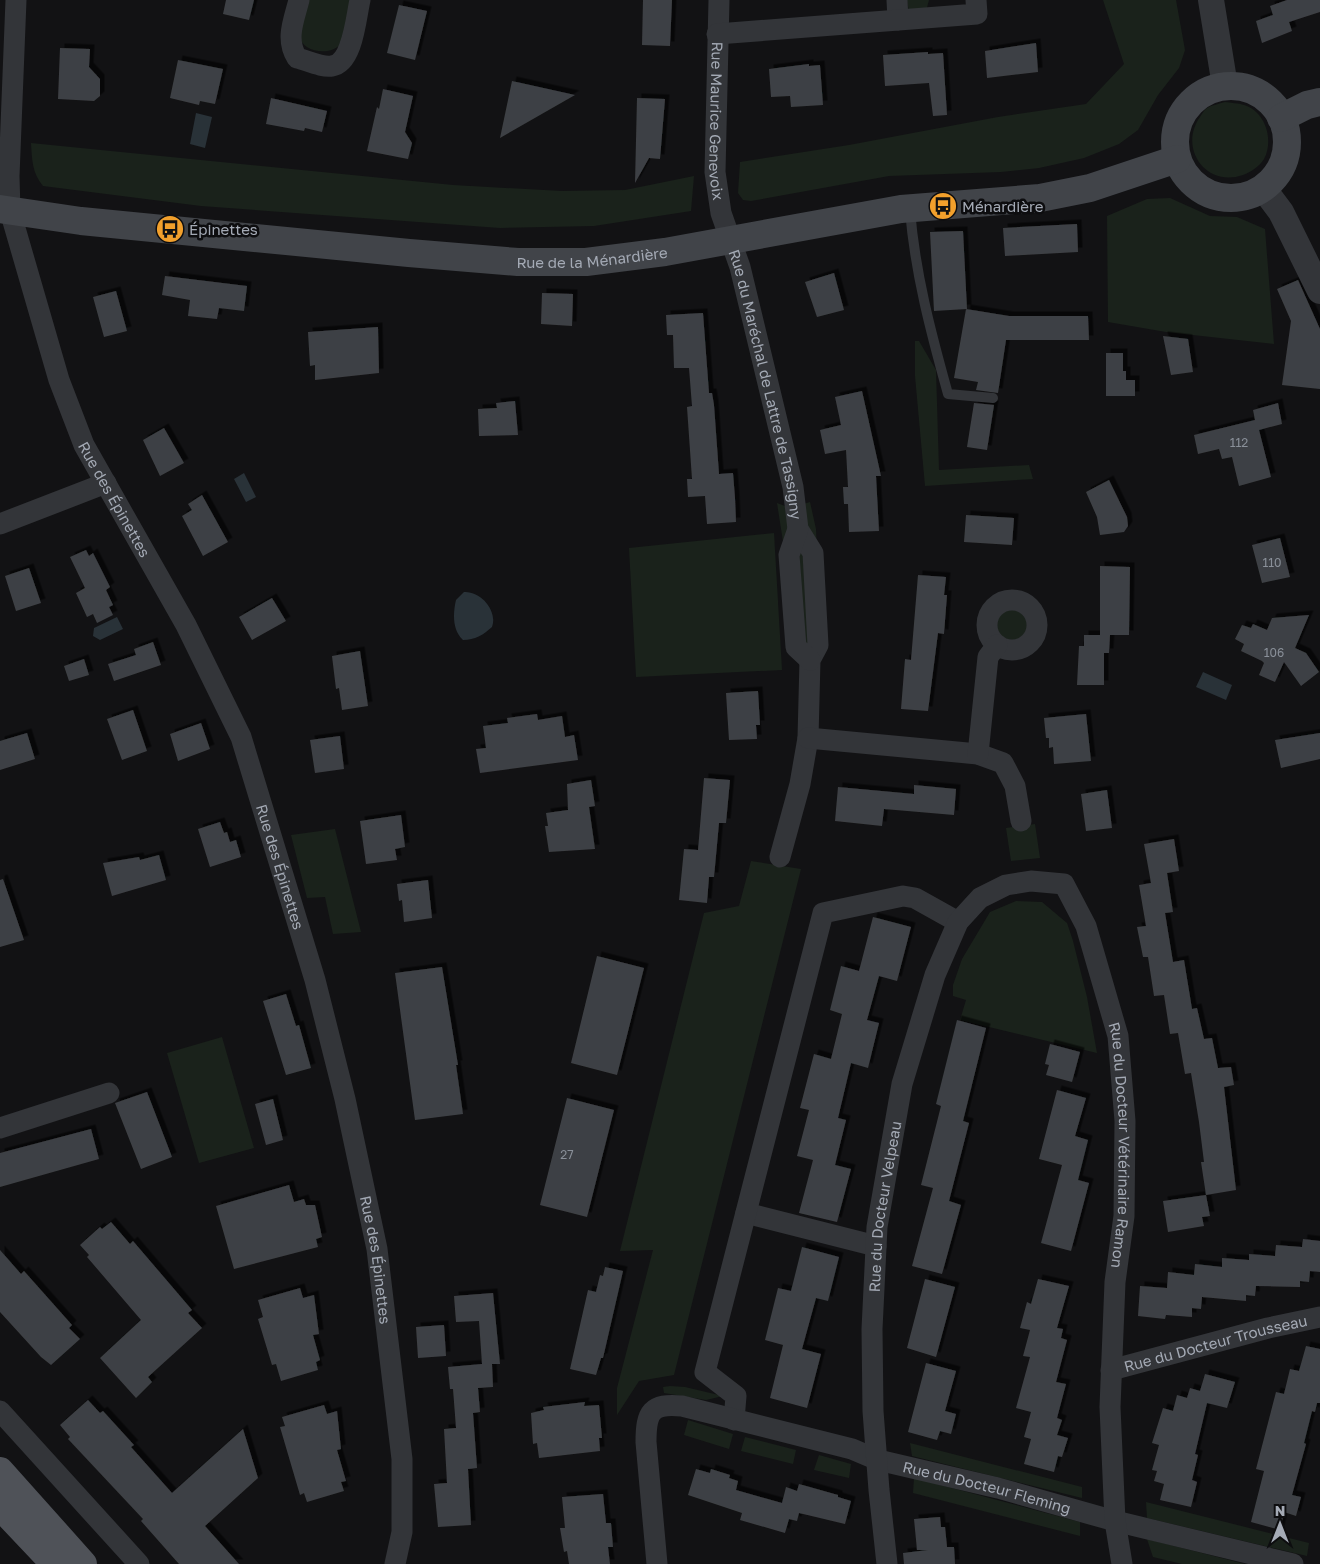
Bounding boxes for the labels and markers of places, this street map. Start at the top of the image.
bus stop icon: Ménardière [928,191,958,221]
place label: Ménardière [962,197,1044,215]
bus stop icon: Épinettes [155,214,185,244]
place label: Épinettes [189,220,258,238]

